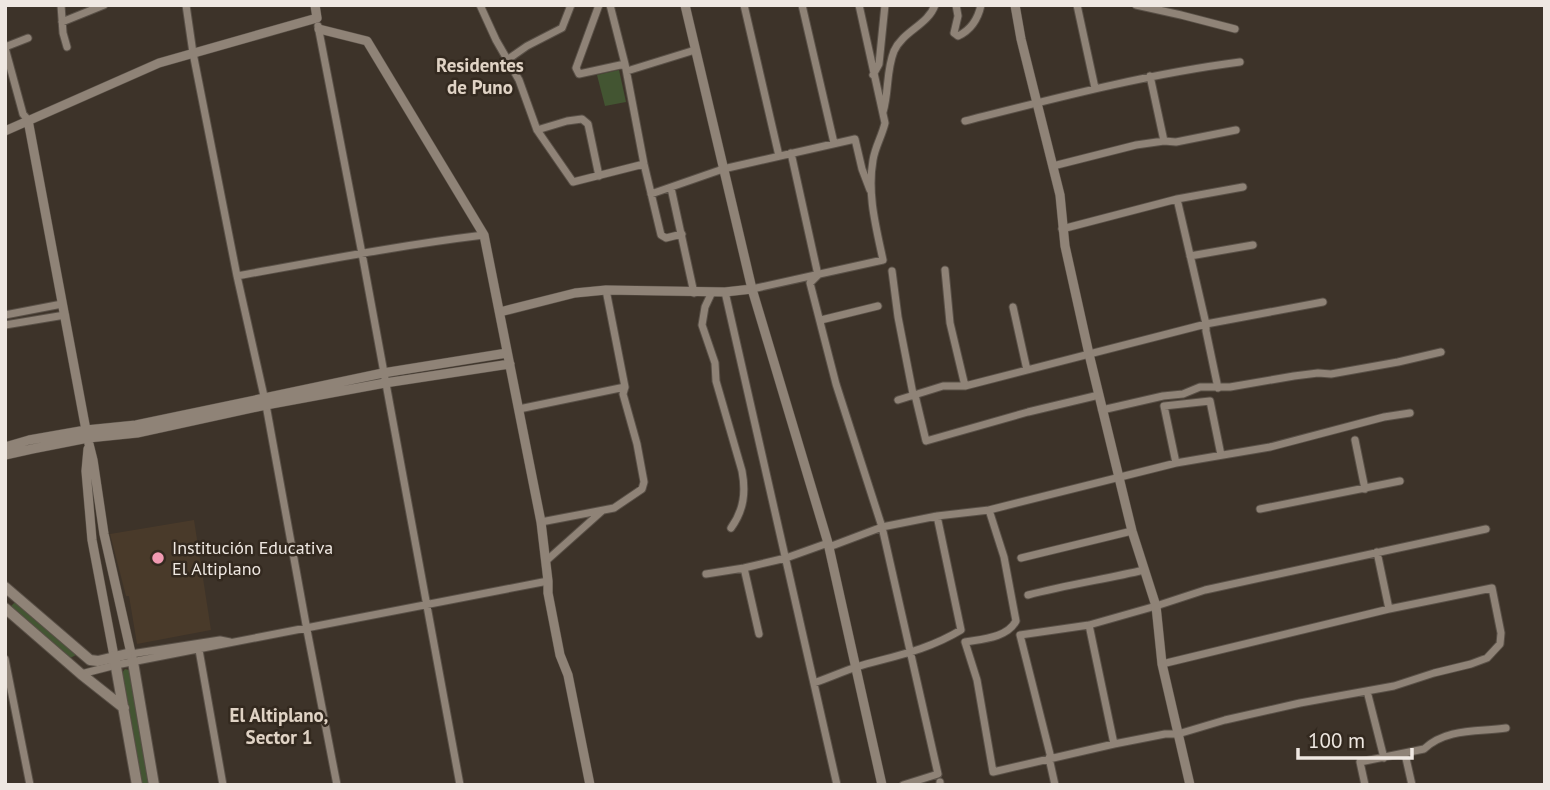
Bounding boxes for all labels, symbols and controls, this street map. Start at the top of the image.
district label: Residentes de Puno [436,53,524,99]
place label: Institución Educativa El Altiplano [172,536,333,580]
marker: Institución Educativa El Altiplano [150,550,166,566]
district label: El Altiplano, Sector 1 [230,703,328,749]
scale bar [1298,716,1412,760]
text: 100 m [1308,727,1365,754]

